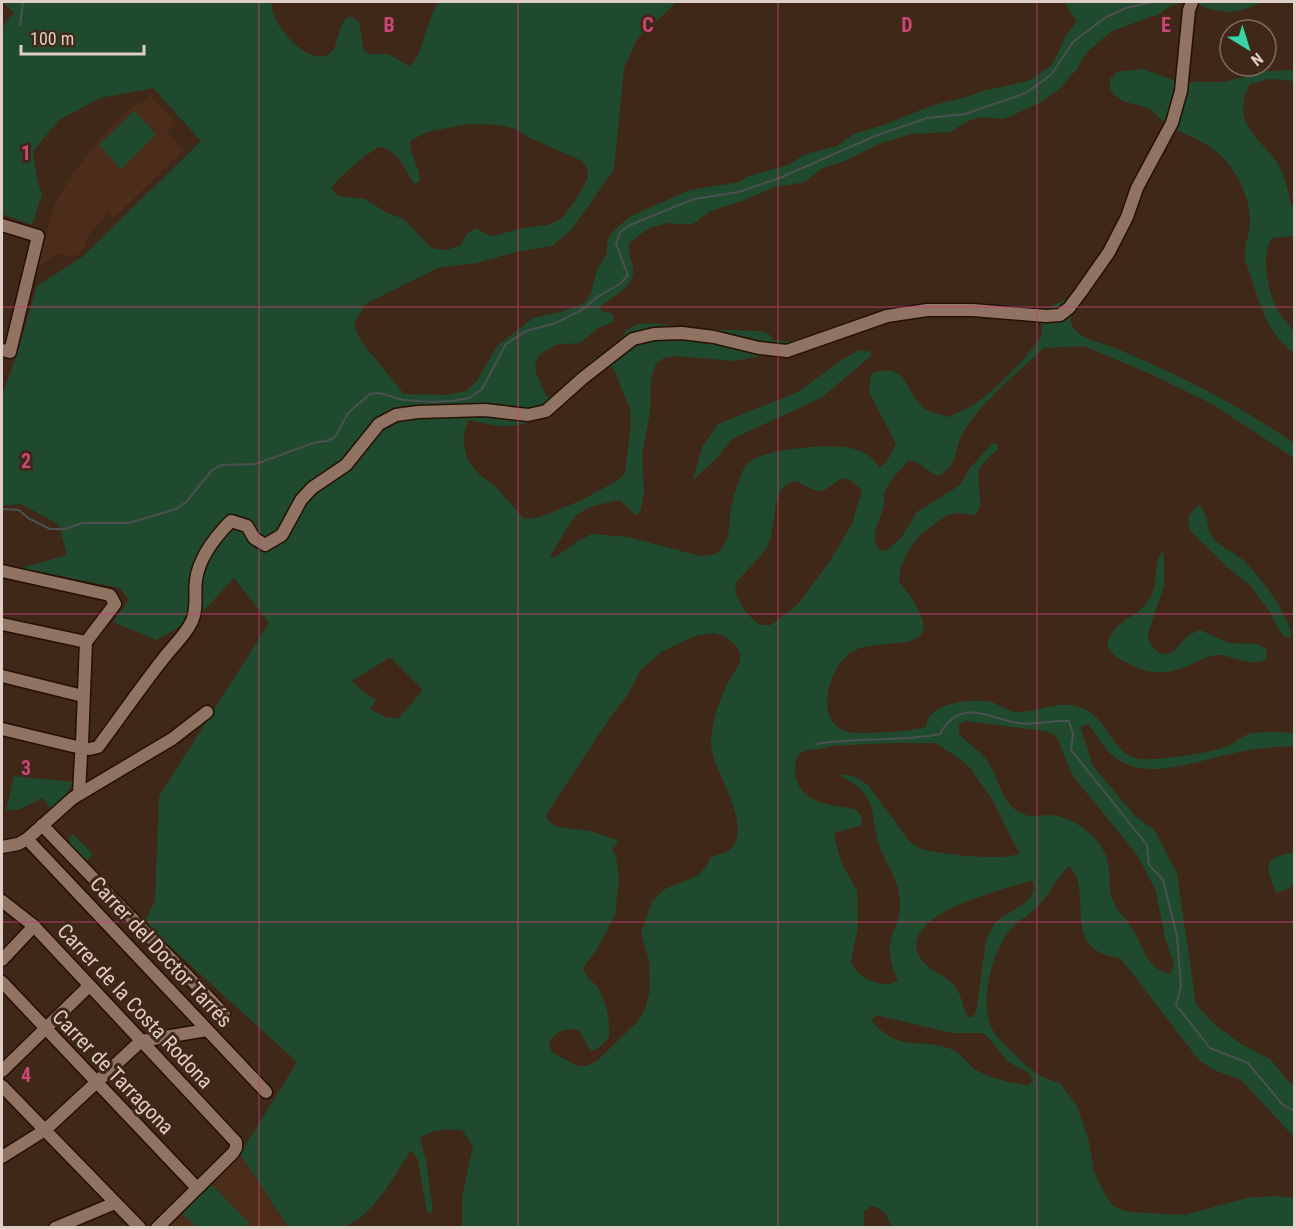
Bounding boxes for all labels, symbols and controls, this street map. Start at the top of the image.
text: B [383,13,395,37]
text: C [642,13,654,37]
text: D [901,13,913,37]
text: E [1161,13,1171,37]
scale bar [21,18,144,56]
north arrow [1218,18,1278,78]
text: 100 m [30,28,74,49]
text: N [1247,49,1267,70]
text: 1 [21,141,31,165]
text: 2 [21,449,31,473]
text: 3 [21,756,31,780]
street label: Carrer del Doctor Tarrés [85,872,237,1032]
street label: Carrer de la Costa Rodona [52,919,218,1093]
street label: Carrer de Tarragona [48,1005,178,1139]
text: 4 [21,1063,31,1087]

